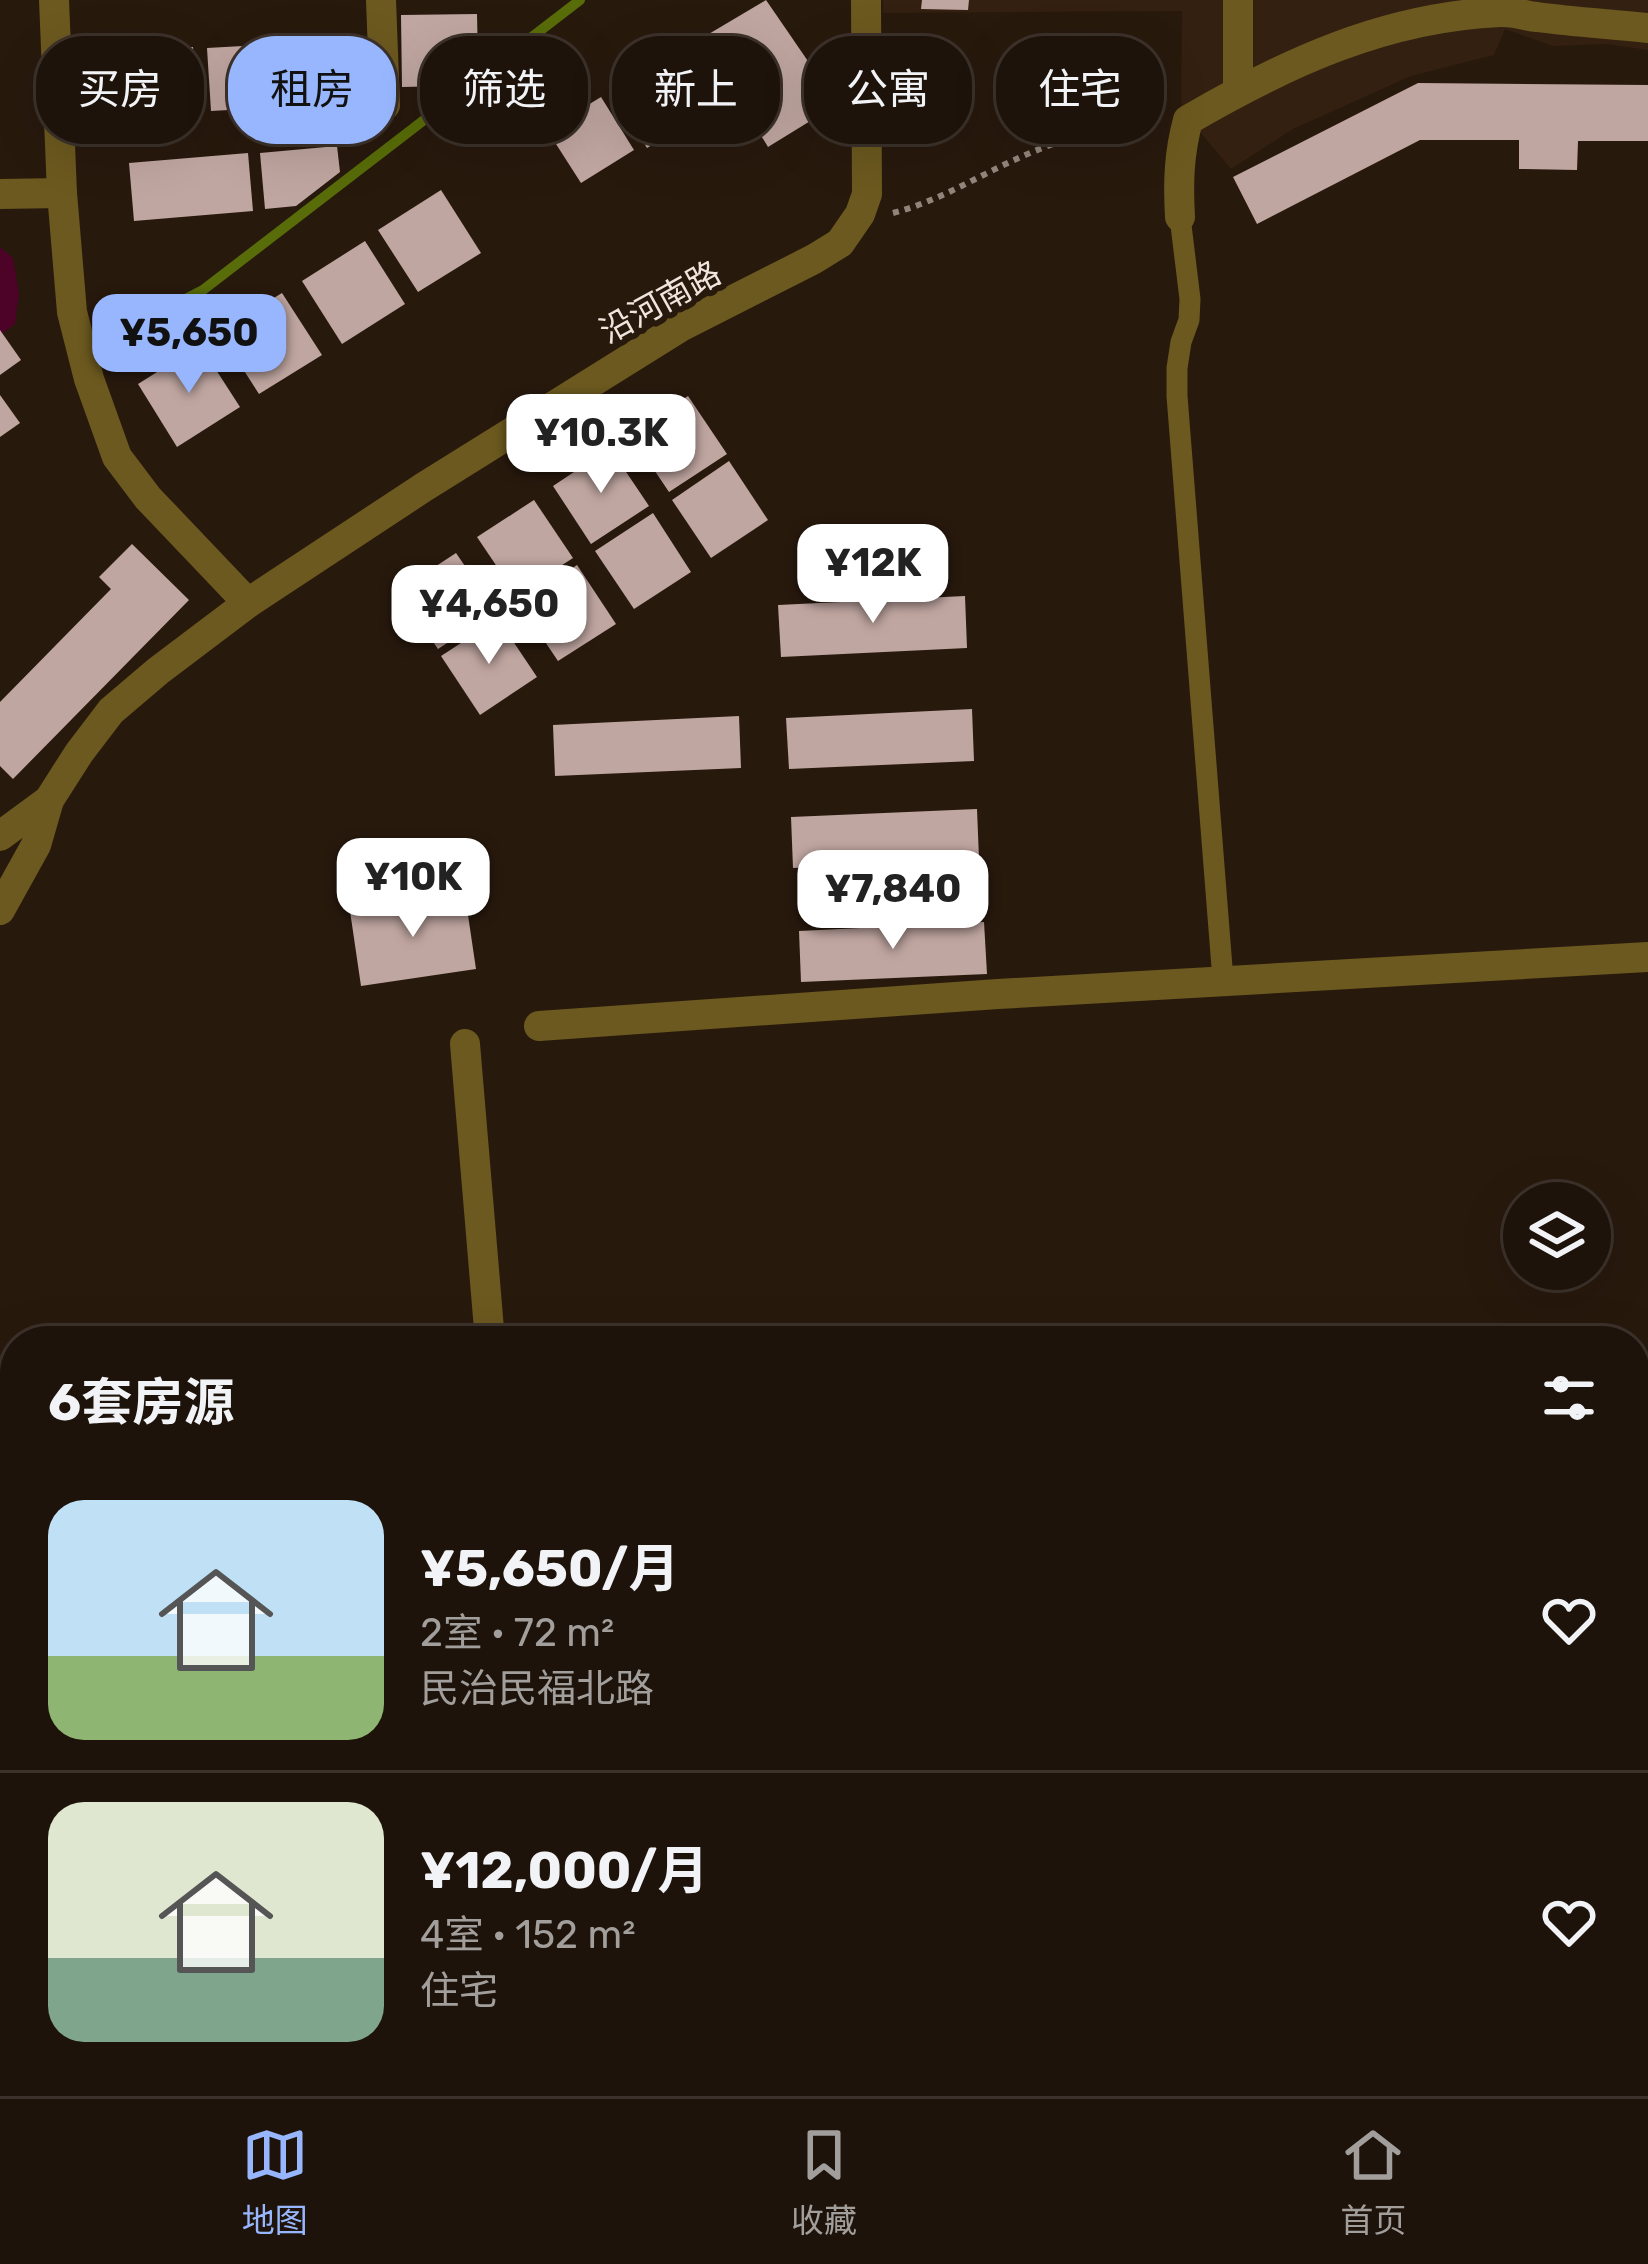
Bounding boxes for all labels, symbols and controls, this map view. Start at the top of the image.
chip: 买房 [36,36,204,144]
chip: 租房 [228,36,396,144]
chip: 筛选 [420,36,588,144]
chip: 新上 [612,36,780,144]
chip: 公寓 [804,36,972,144]
chip: 住宅 [996,36,1164,144]
street label: 沿河南路 [593,253,727,351]
pin: ¥5,650 [91,294,287,396]
text: ¥5,650 [119,310,259,356]
pin: ¥10.3K [503,394,699,496]
text: ¥10.3K [533,410,669,456]
pin: ¥12K [802,524,944,626]
text: ¥12K [824,540,922,586]
pin: ¥4,650 [391,565,587,667]
text: ¥4,650 [419,581,559,627]
pin: ¥10K [342,838,484,940]
pin: ¥7,840 [795,850,991,952]
text: ¥10K [364,854,462,900]
text: ¥7,840 [824,866,962,912]
map controls [1503,1182,1611,1290]
button: layers [1503,1182,1611,1290]
icon: filters [1536,1365,1602,1431]
text: 6套房源 [48,1372,234,1433]
text: ¥5,650/月 [420,1538,680,1599]
icon: home [144,1548,288,1692]
icon: heart [1536,1587,1602,1653]
text: 2室 · 72 m² [420,1610,614,1656]
text: 民治民福北路 [420,1666,654,1712]
text: ¥12,000/月 [420,1840,708,1901]
icon: home [144,1850,288,1994]
icon: heart [1536,1889,1602,1955]
text: 4室 · 152 m² [420,1912,635,1958]
text: 住宅 [420,1968,498,2014]
tab: 地图 [242,2122,308,2242]
tab: 收藏 [791,2122,857,2242]
tab: 首页 [1340,2122,1406,2242]

